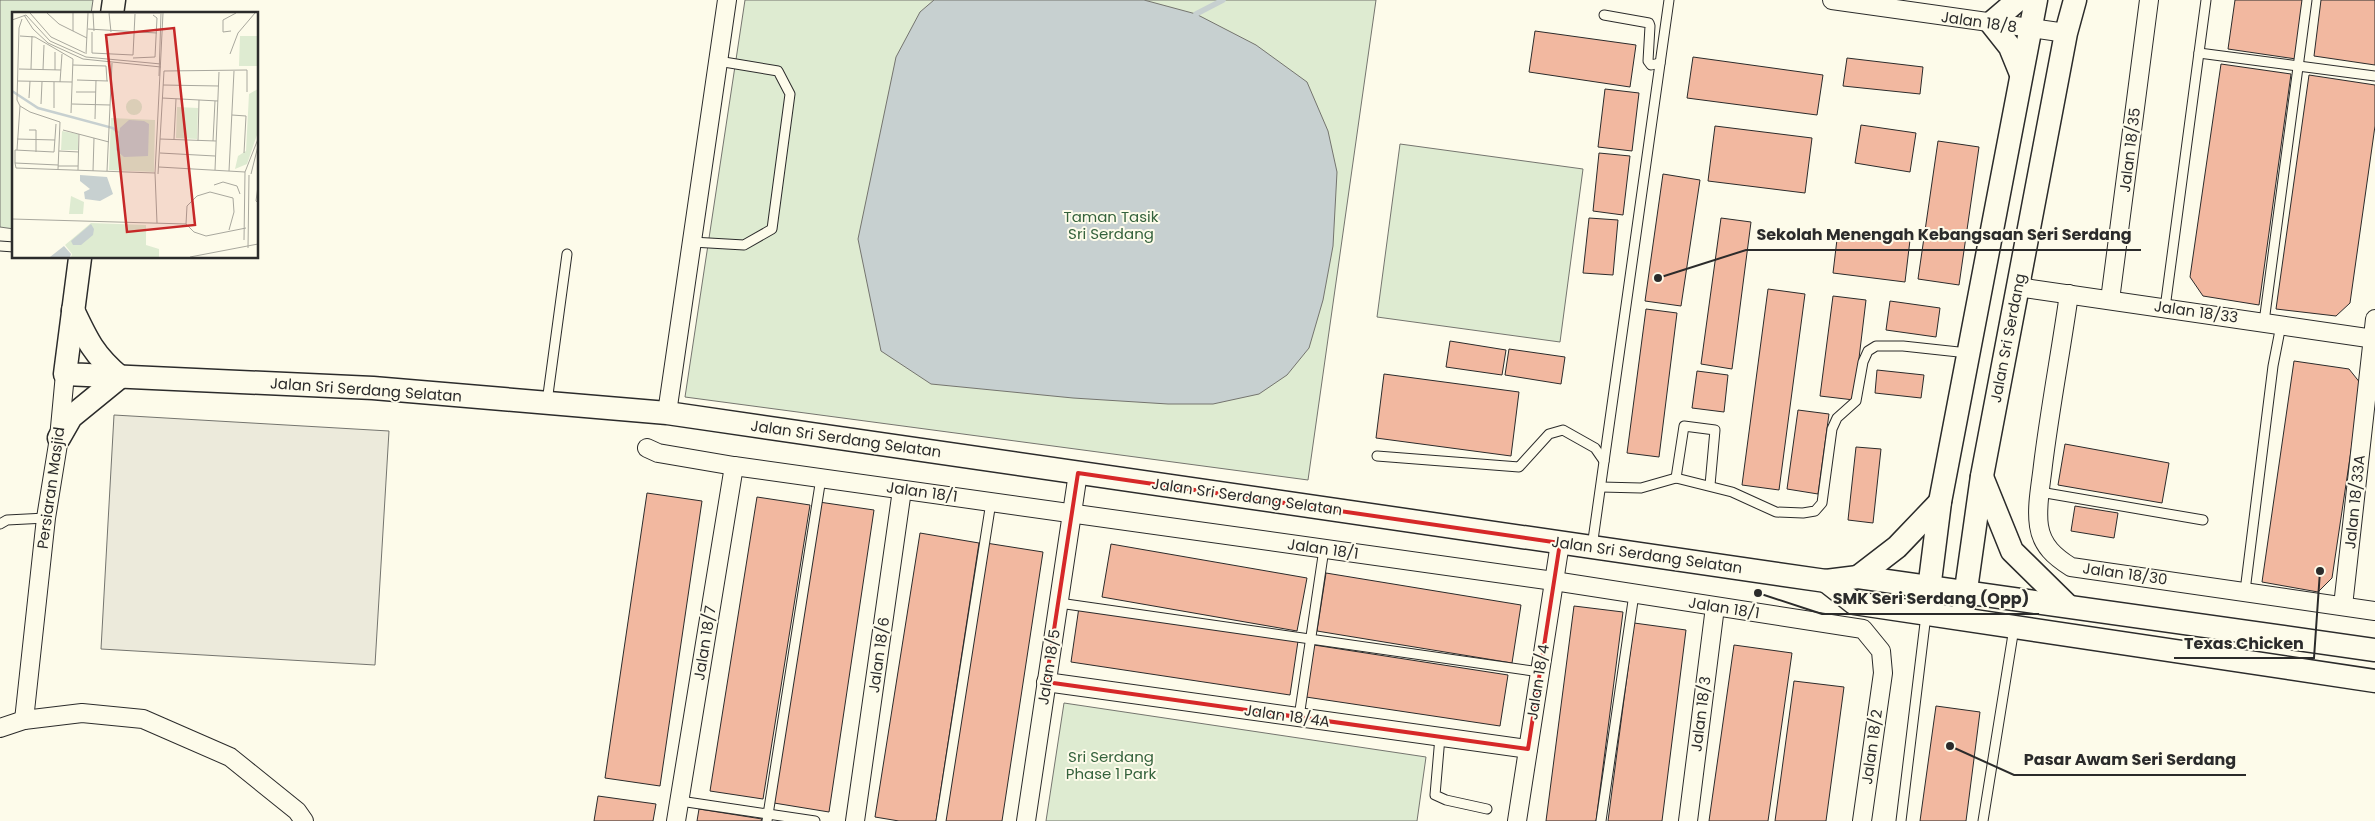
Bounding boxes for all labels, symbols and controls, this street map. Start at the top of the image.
street label: Jalan 18/8 [1940,6,2018,37]
inset map [12,12,259,259]
street label: Jalan 18/35 [2114,106,2145,193]
park label: Taman Tasik Sri Serdang [1064,206,1159,244]
callout: Sekolah Menengah Kebangsaan Seri Serdang [1746,219,2141,250]
text: Sekolah Menengah Kebangsaan Seri Serdang [1756,223,2132,246]
street label: Jalan Sri Serdang [1985,271,2030,404]
street label: Jalan 18/33 [2153,295,2239,328]
street label: Jalan Sri Serdang Selatan [269,372,463,407]
street label: Jalan Sri Serdang Selatan [749,415,943,462]
street label: Persiaran Masjid [32,426,69,550]
street label: Jalan 18/33A [2339,454,2370,550]
street label: Jalan Sri Serdang Selatan [1150,473,1344,520]
street label: Jalan 18/1 [885,476,959,507]
street label: Jalan Sri Serdang Selatan [1550,531,1744,578]
street label: Jalan 18/1 [1286,533,1360,564]
street label: Jalan 18/30 [2081,557,2169,590]
callout: SMK Seri Serdang (Opp) [1822,583,2039,614]
text: SMK Seri Serdang (Opp) [1833,587,2029,610]
street label: Jalan 18/1 [1687,592,1761,623]
street label: Jalan 18/7 [688,604,721,682]
street label: Jalan 18/6 [863,616,894,694]
callout: Texas Chicken [2174,627,2314,658]
street label: Jalan 18/5 [1032,628,1065,706]
text: Texas Chicken [2184,632,2304,655]
street label: Jalan 18/4 [1521,643,1554,721]
street label: Jalan 18/3 [1685,675,1716,753]
street label: Jalan 18/4A [1243,699,1331,732]
street label: Jalan 18/2 [1856,708,1887,786]
callout: Pasar Awam Seri Serdang [2014,744,2246,775]
park label: Sri Serdang Phase 1 Park [1066,746,1157,784]
text: Pasar Awam Seri Serdang [2024,748,2236,771]

